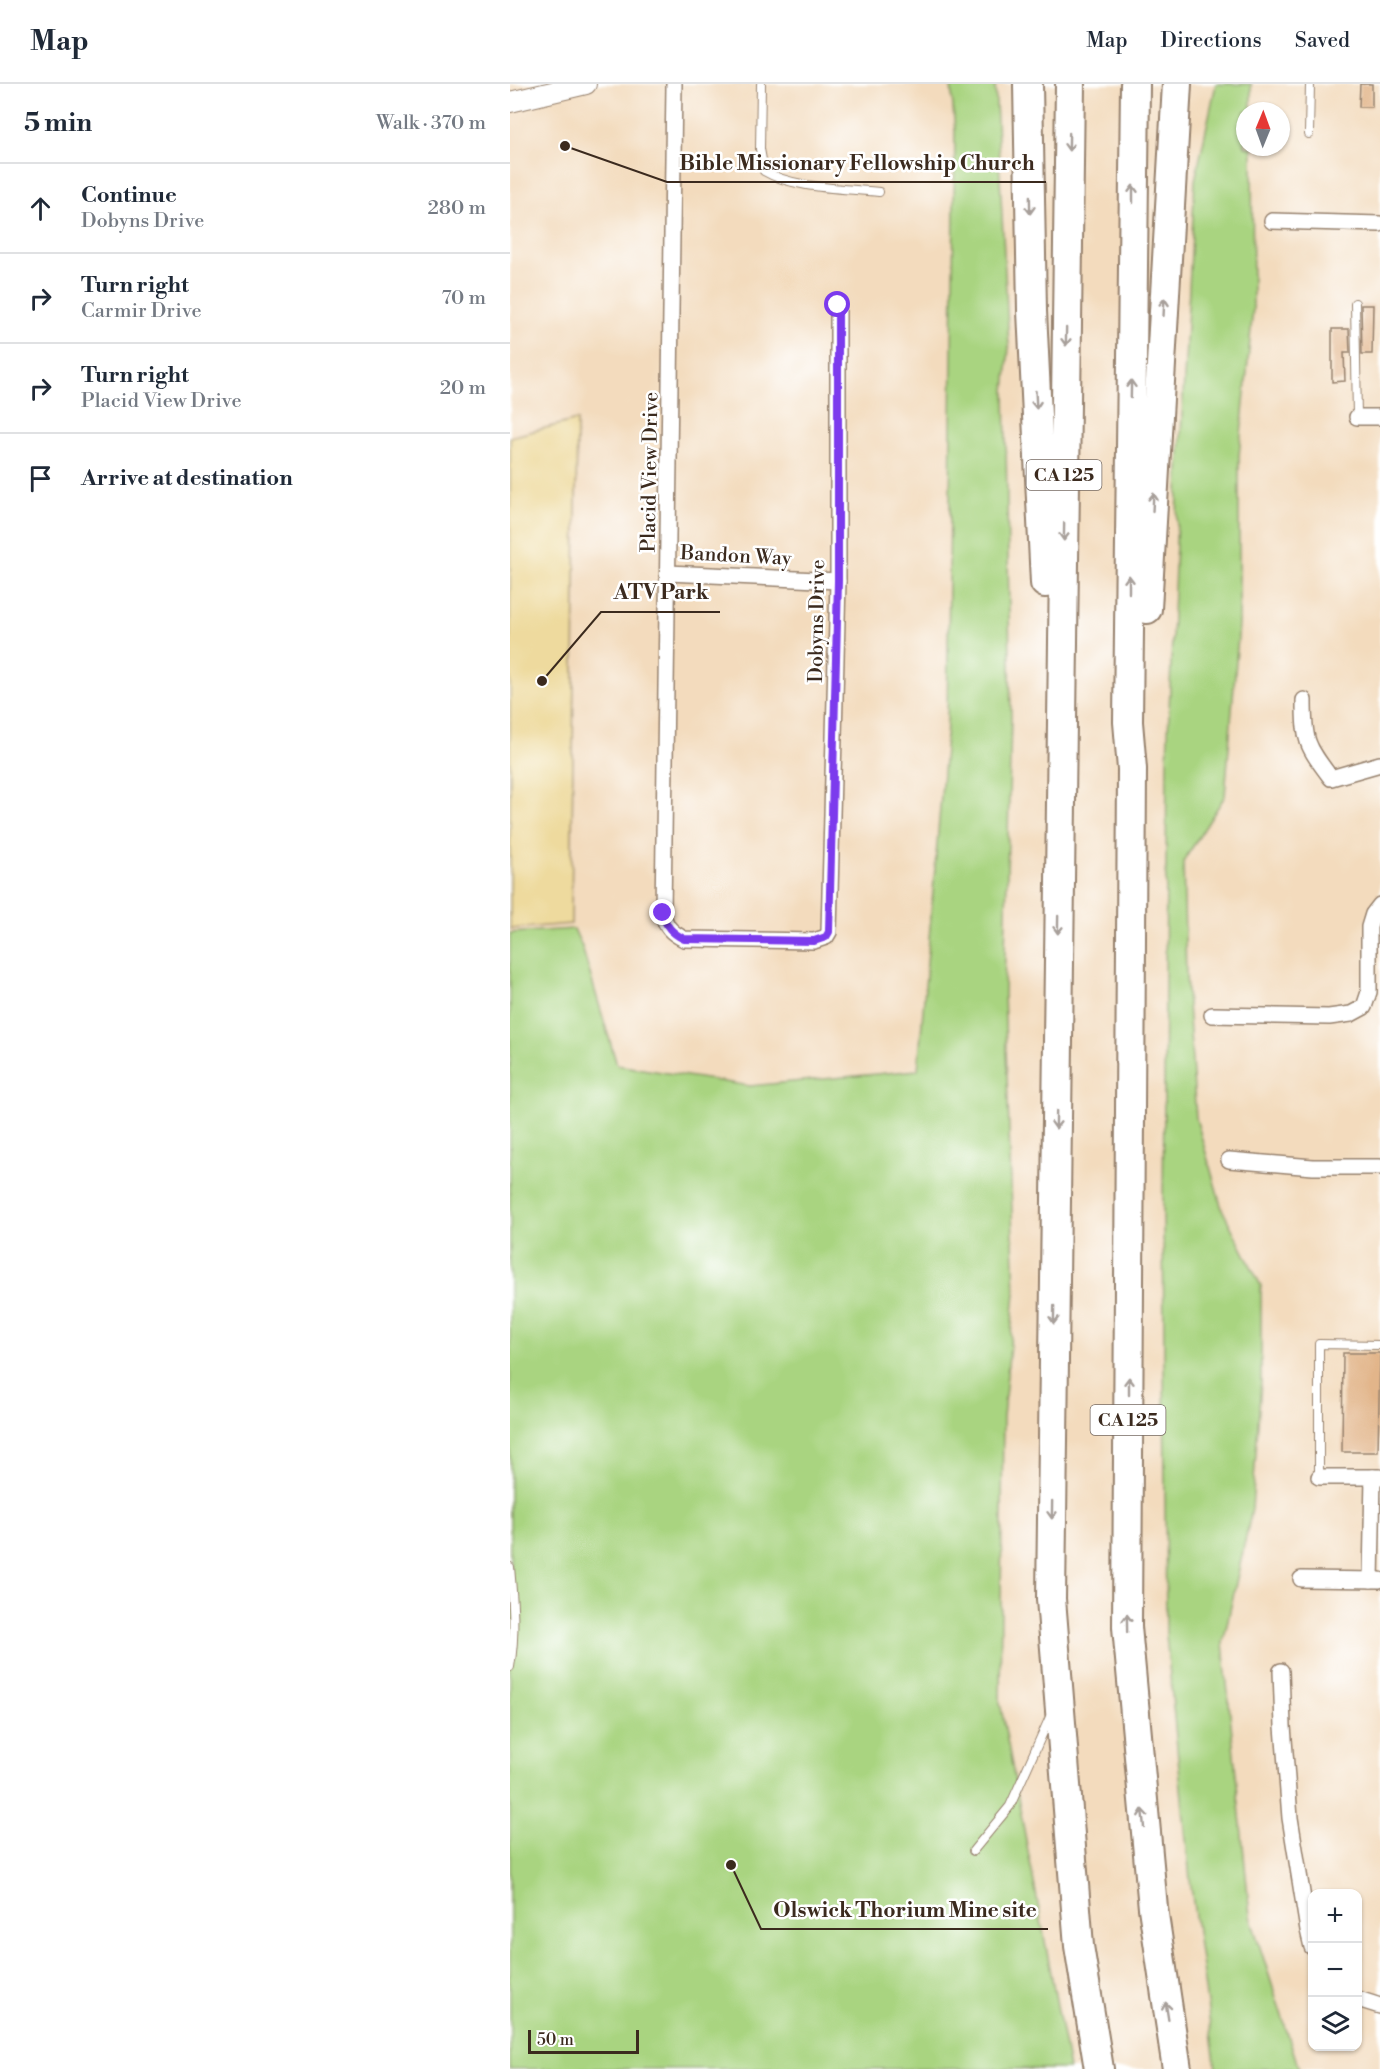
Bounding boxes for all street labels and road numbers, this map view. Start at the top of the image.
street label: Placid View Drive [637,392,664,552]
road number: CA 125 [1026,460,1102,490]
street label: Bandon Way [679,541,792,572]
street label: Dobyns Drive [804,559,831,683]
road number: CA 125 [1090,1405,1166,1435]

